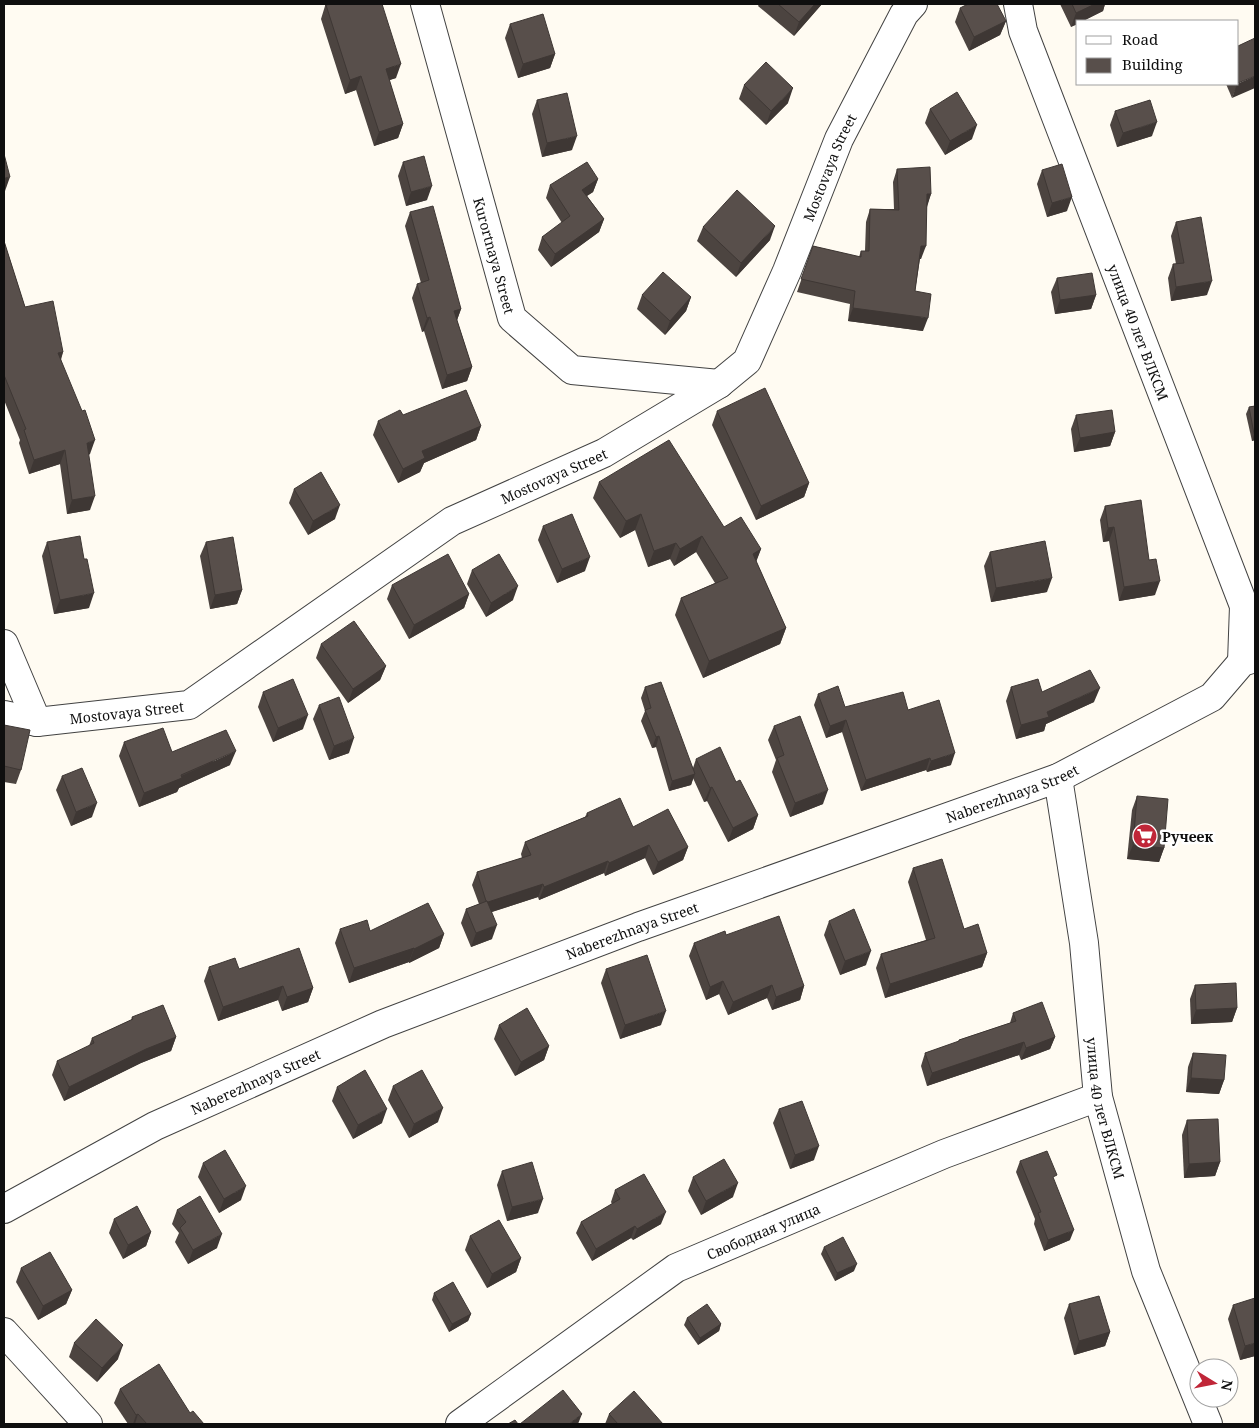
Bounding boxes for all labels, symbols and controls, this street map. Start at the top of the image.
legend [1076,20,1239,85]
text: Road [1122,29,1158,49]
text: Building [1122,54,1183,74]
street label: Mostovaya Street [798,110,860,224]
street label: Kurortnaya Street [470,195,520,316]
street label: улица 40 лет ВЛКСМ [1104,261,1174,403]
street label: Mostovaya Street [497,443,610,508]
street label: Mostovaya Street [69,696,185,728]
street label: Naberezhnaya Street [943,760,1081,827]
supermarket icon: Ручеек [1132,823,1158,849]
place label: Ручеек [1162,827,1213,846]
street label: Naberezhnaya Street [563,897,701,963]
street label: улица 40 лет ВЛКСМ [1083,1036,1130,1181]
street label: Naberezhnaya Street [187,1044,323,1118]
street label: Свободная улица [703,1198,823,1264]
north arrow [1189,1358,1239,1408]
text: N [1217,1378,1238,1392]

